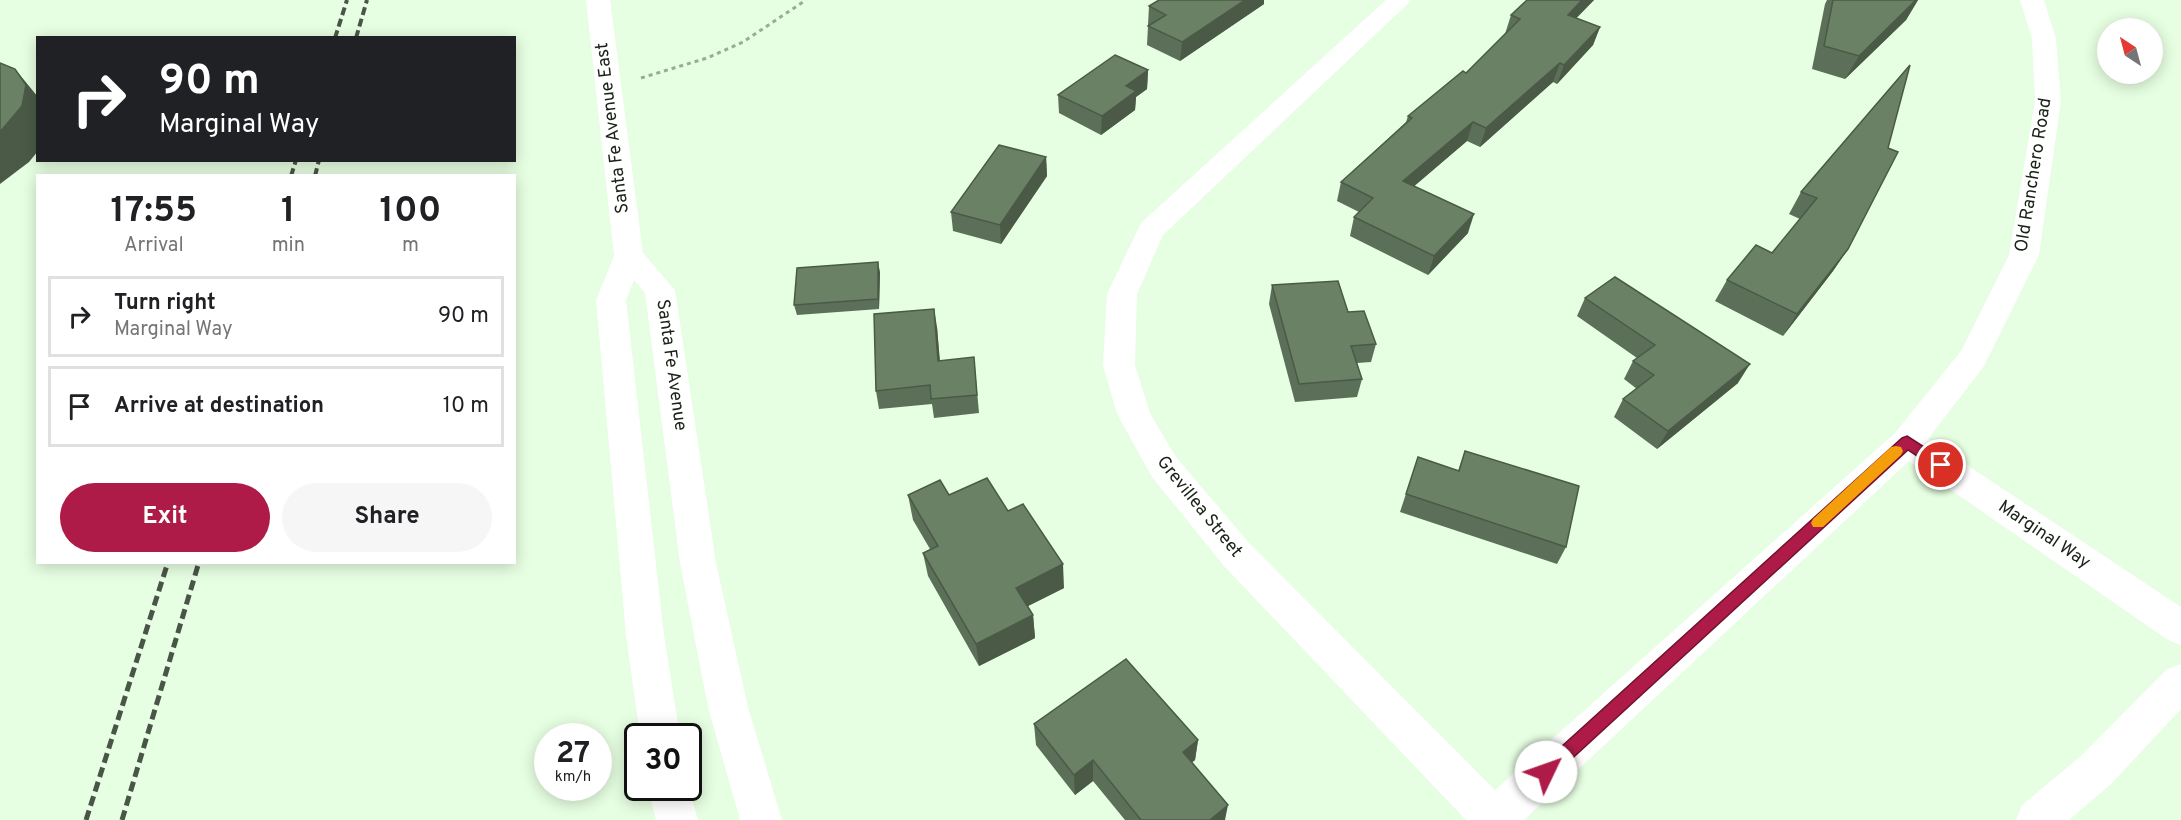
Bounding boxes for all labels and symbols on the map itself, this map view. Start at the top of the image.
north arrow [2097,18,2163,84]
street label: Santa Fe Avenue East [591,41,635,215]
street label: Old Ranchero Road [2010,96,2058,254]
street label: Santa Fe Avenue [650,298,692,432]
pin [1915,439,1966,490]
street label: Grevillea Street [1151,451,1247,563]
street label: Marginal Way [1993,496,2095,574]
speed limit sign: 30 [624,723,702,801]
position arrow [1514,740,1578,804]

